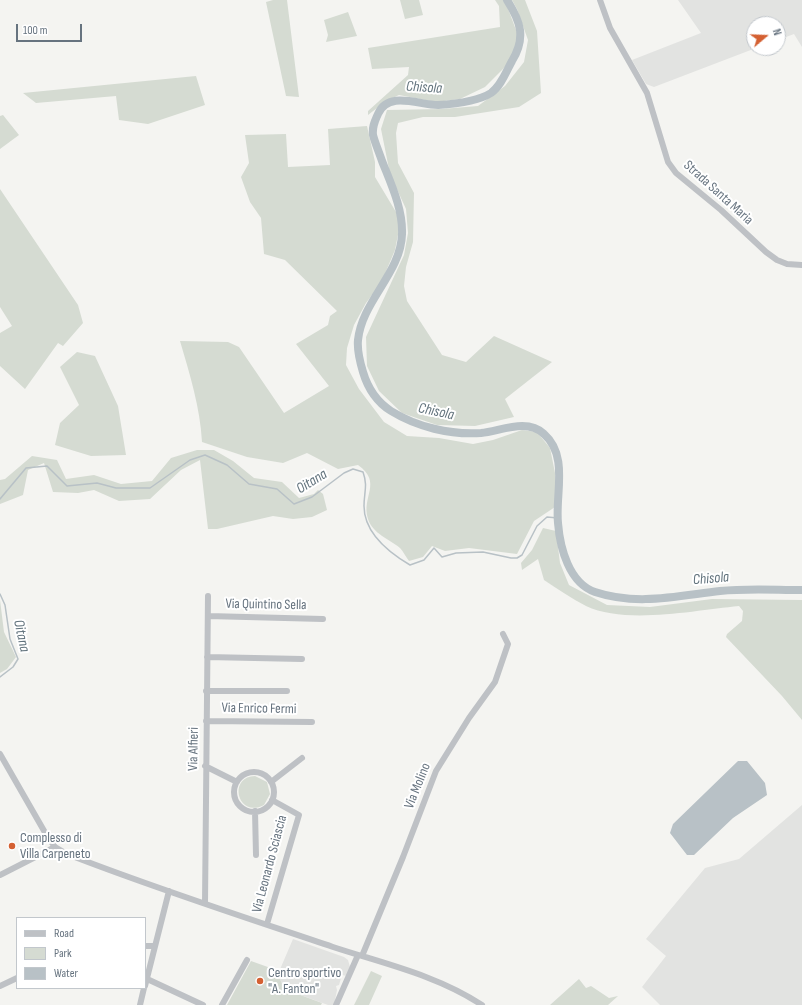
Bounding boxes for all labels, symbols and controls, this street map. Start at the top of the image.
scale bar [18,16,84,42]
north arrow [746,16,786,56]
text: 100 m [23,23,48,38]
text: N [770,27,784,37]
water label: Chisola [405,78,443,98]
street label: Strada Santa Maria [680,157,756,229]
water label: Chisola [416,399,456,425]
water label: Oitana [293,466,331,498]
water label: Chisola [692,568,730,590]
street label: Via Quintino Sella [225,596,307,614]
water label: Oitana [9,618,33,654]
street label: Via Enrico Fermi [221,700,297,718]
street label: Via Alfieri [185,727,203,771]
street label: Via Molino [401,761,435,811]
street label: Via Leonardo Sciascia [249,813,291,915]
place label: Complesso di Villa Carpeneto [20,830,91,862]
marker: Complesso di Villa Carpeneto [7,841,17,851]
legend [16,917,146,989]
text: Road [54,926,74,941]
text: Park [54,946,72,961]
place label: Centro sportivo "A. Fanton" [268,965,341,998]
text: Water [54,966,78,981]
marker: Centro sportivo "A. Fanton" [255,976,265,986]

